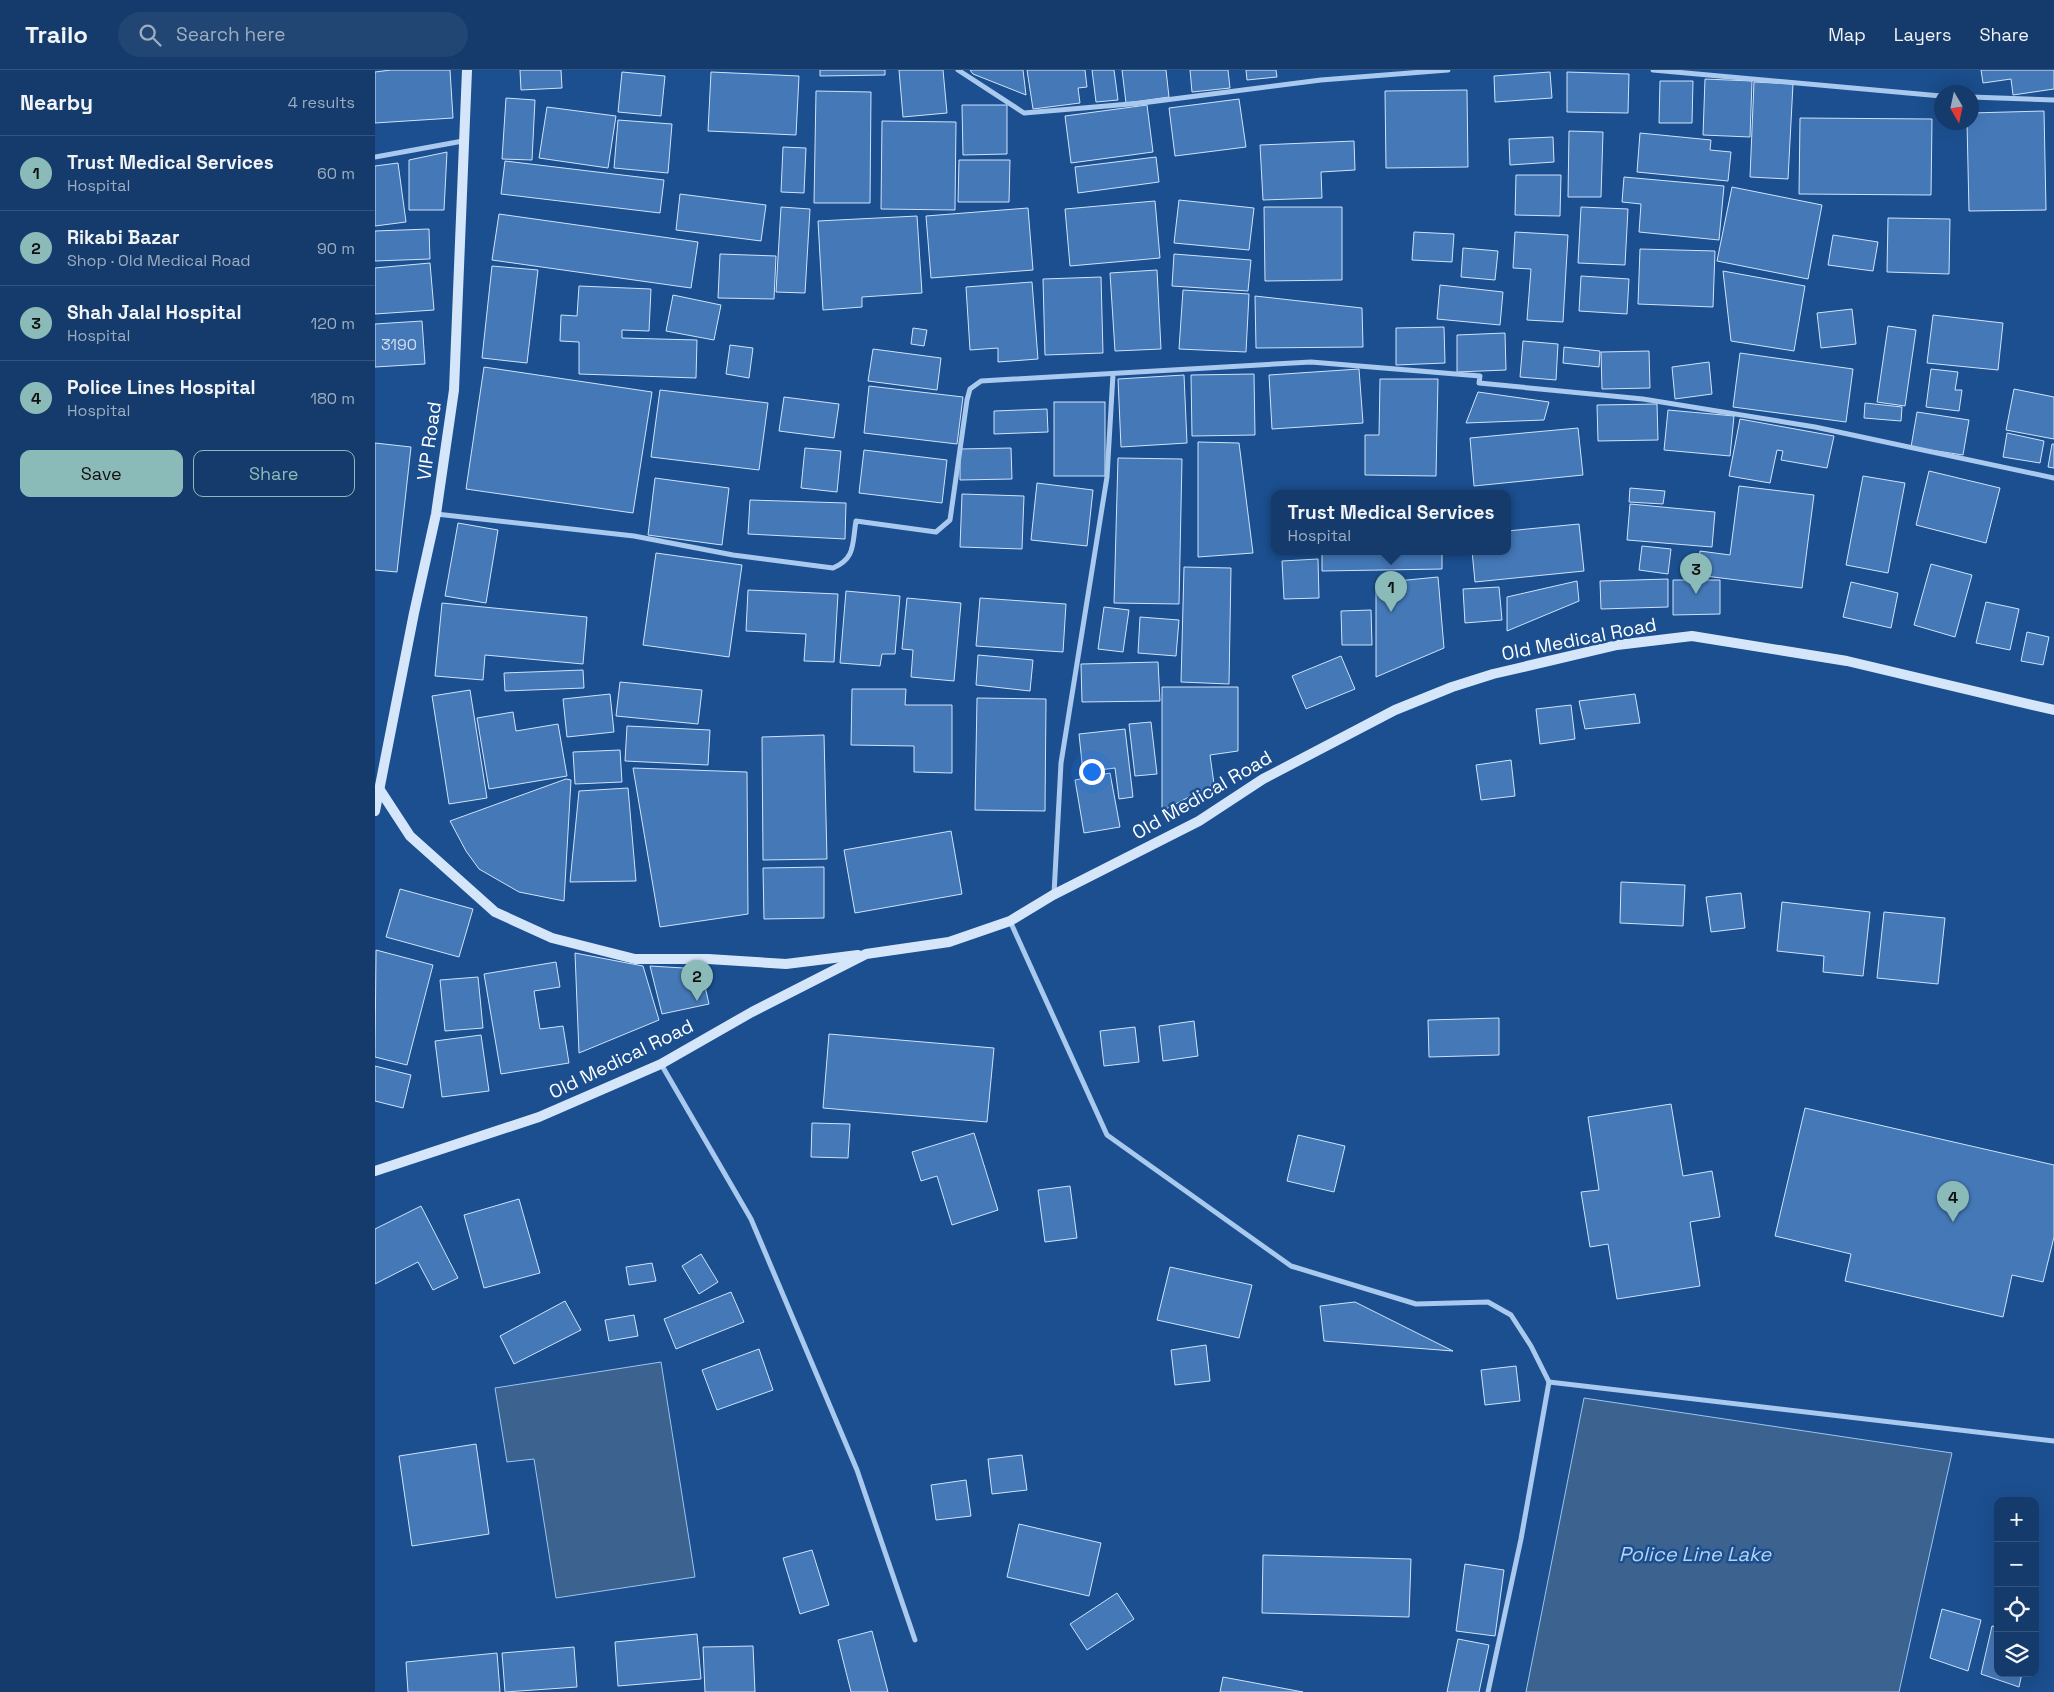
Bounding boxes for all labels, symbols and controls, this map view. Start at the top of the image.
search box [118,12,468,57]
text: Trailo [25,19,88,50]
icon: search [136,21,164,49]
text: Search here [176,22,286,47]
text: Map [1828,23,1866,46]
text: Layers [1894,23,1951,46]
text: Share [1979,23,2029,46]
north arrow [1934,85,1979,130]
text: Nearby [20,89,93,116]
text: 4 results [288,92,355,113]
text: Trust Medical Services [67,150,274,175]
text: 1 [32,163,40,184]
text: 60 m [317,163,355,184]
text: Hospital [67,175,130,196]
text: Rikabi Bazar [67,225,180,250]
text: 2 [31,238,41,259]
text: 90 m [317,238,355,259]
text: Shop · Old Medical Road [67,250,251,271]
text: Shah Jalal Hospital [67,300,242,325]
text: 3 [31,313,41,334]
text: 120 m [311,313,355,334]
text: Hospital [67,325,130,346]
house number: 3190 [381,334,417,355]
text: Police Lines Hospital [67,375,256,400]
text: 4 [31,388,41,409]
text: 180 m [310,388,355,409]
text: Hospital [67,400,130,421]
street label: VIP Road [411,400,447,482]
button: Save [20,450,183,497]
button: Share [193,450,355,497]
popup [1271,490,1511,555]
text: Trust Medical Services [1288,500,1494,525]
text: Hospital [1288,525,1351,546]
pin: 3 [1680,553,1712,594]
pin: 1 [1375,571,1407,612]
street label: Old Medical Road [1499,612,1659,666]
street label: Old Medical Road [1128,745,1276,845]
your location [1079,759,1105,785]
pin: 2 [681,960,713,1001]
street label: Old Medical Road [545,1013,697,1105]
pin: 4 [1937,1181,1969,1222]
map controls [1994,1497,2039,1677]
button: + [1994,1497,2039,1542]
water label: Police Line Lake [1619,1541,1772,1567]
button: − [1994,1542,2039,1587]
button: locate [1994,1587,2039,1632]
button: layers [1994,1632,2039,1677]

